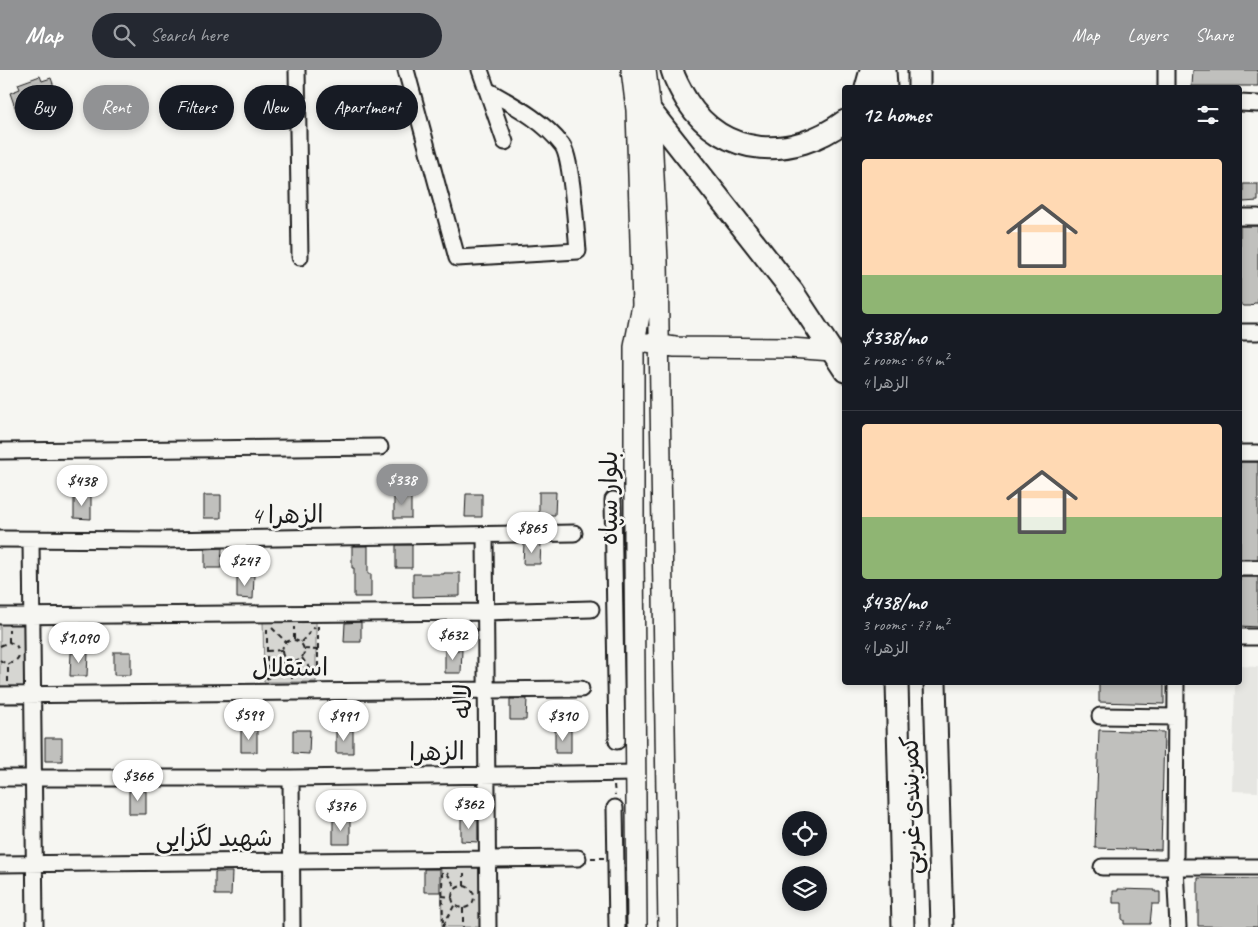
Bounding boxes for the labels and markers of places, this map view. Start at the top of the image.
pin: $438 [52,464,112,507]
pin: $338 [372,464,432,506]
pin: $865 [502,512,562,554]
pin: $247 [215,544,275,587]
pin: $632 [423,618,483,661]
pin: $1,090 [38,622,120,664]
pin: $599 [219,698,279,741]
pin: $991 [314,700,374,742]
pin: $310 [533,700,593,742]
pin: $366 [108,760,168,802]
pin: $362 [439,788,499,830]
pin: $376 [311,790,371,832]

